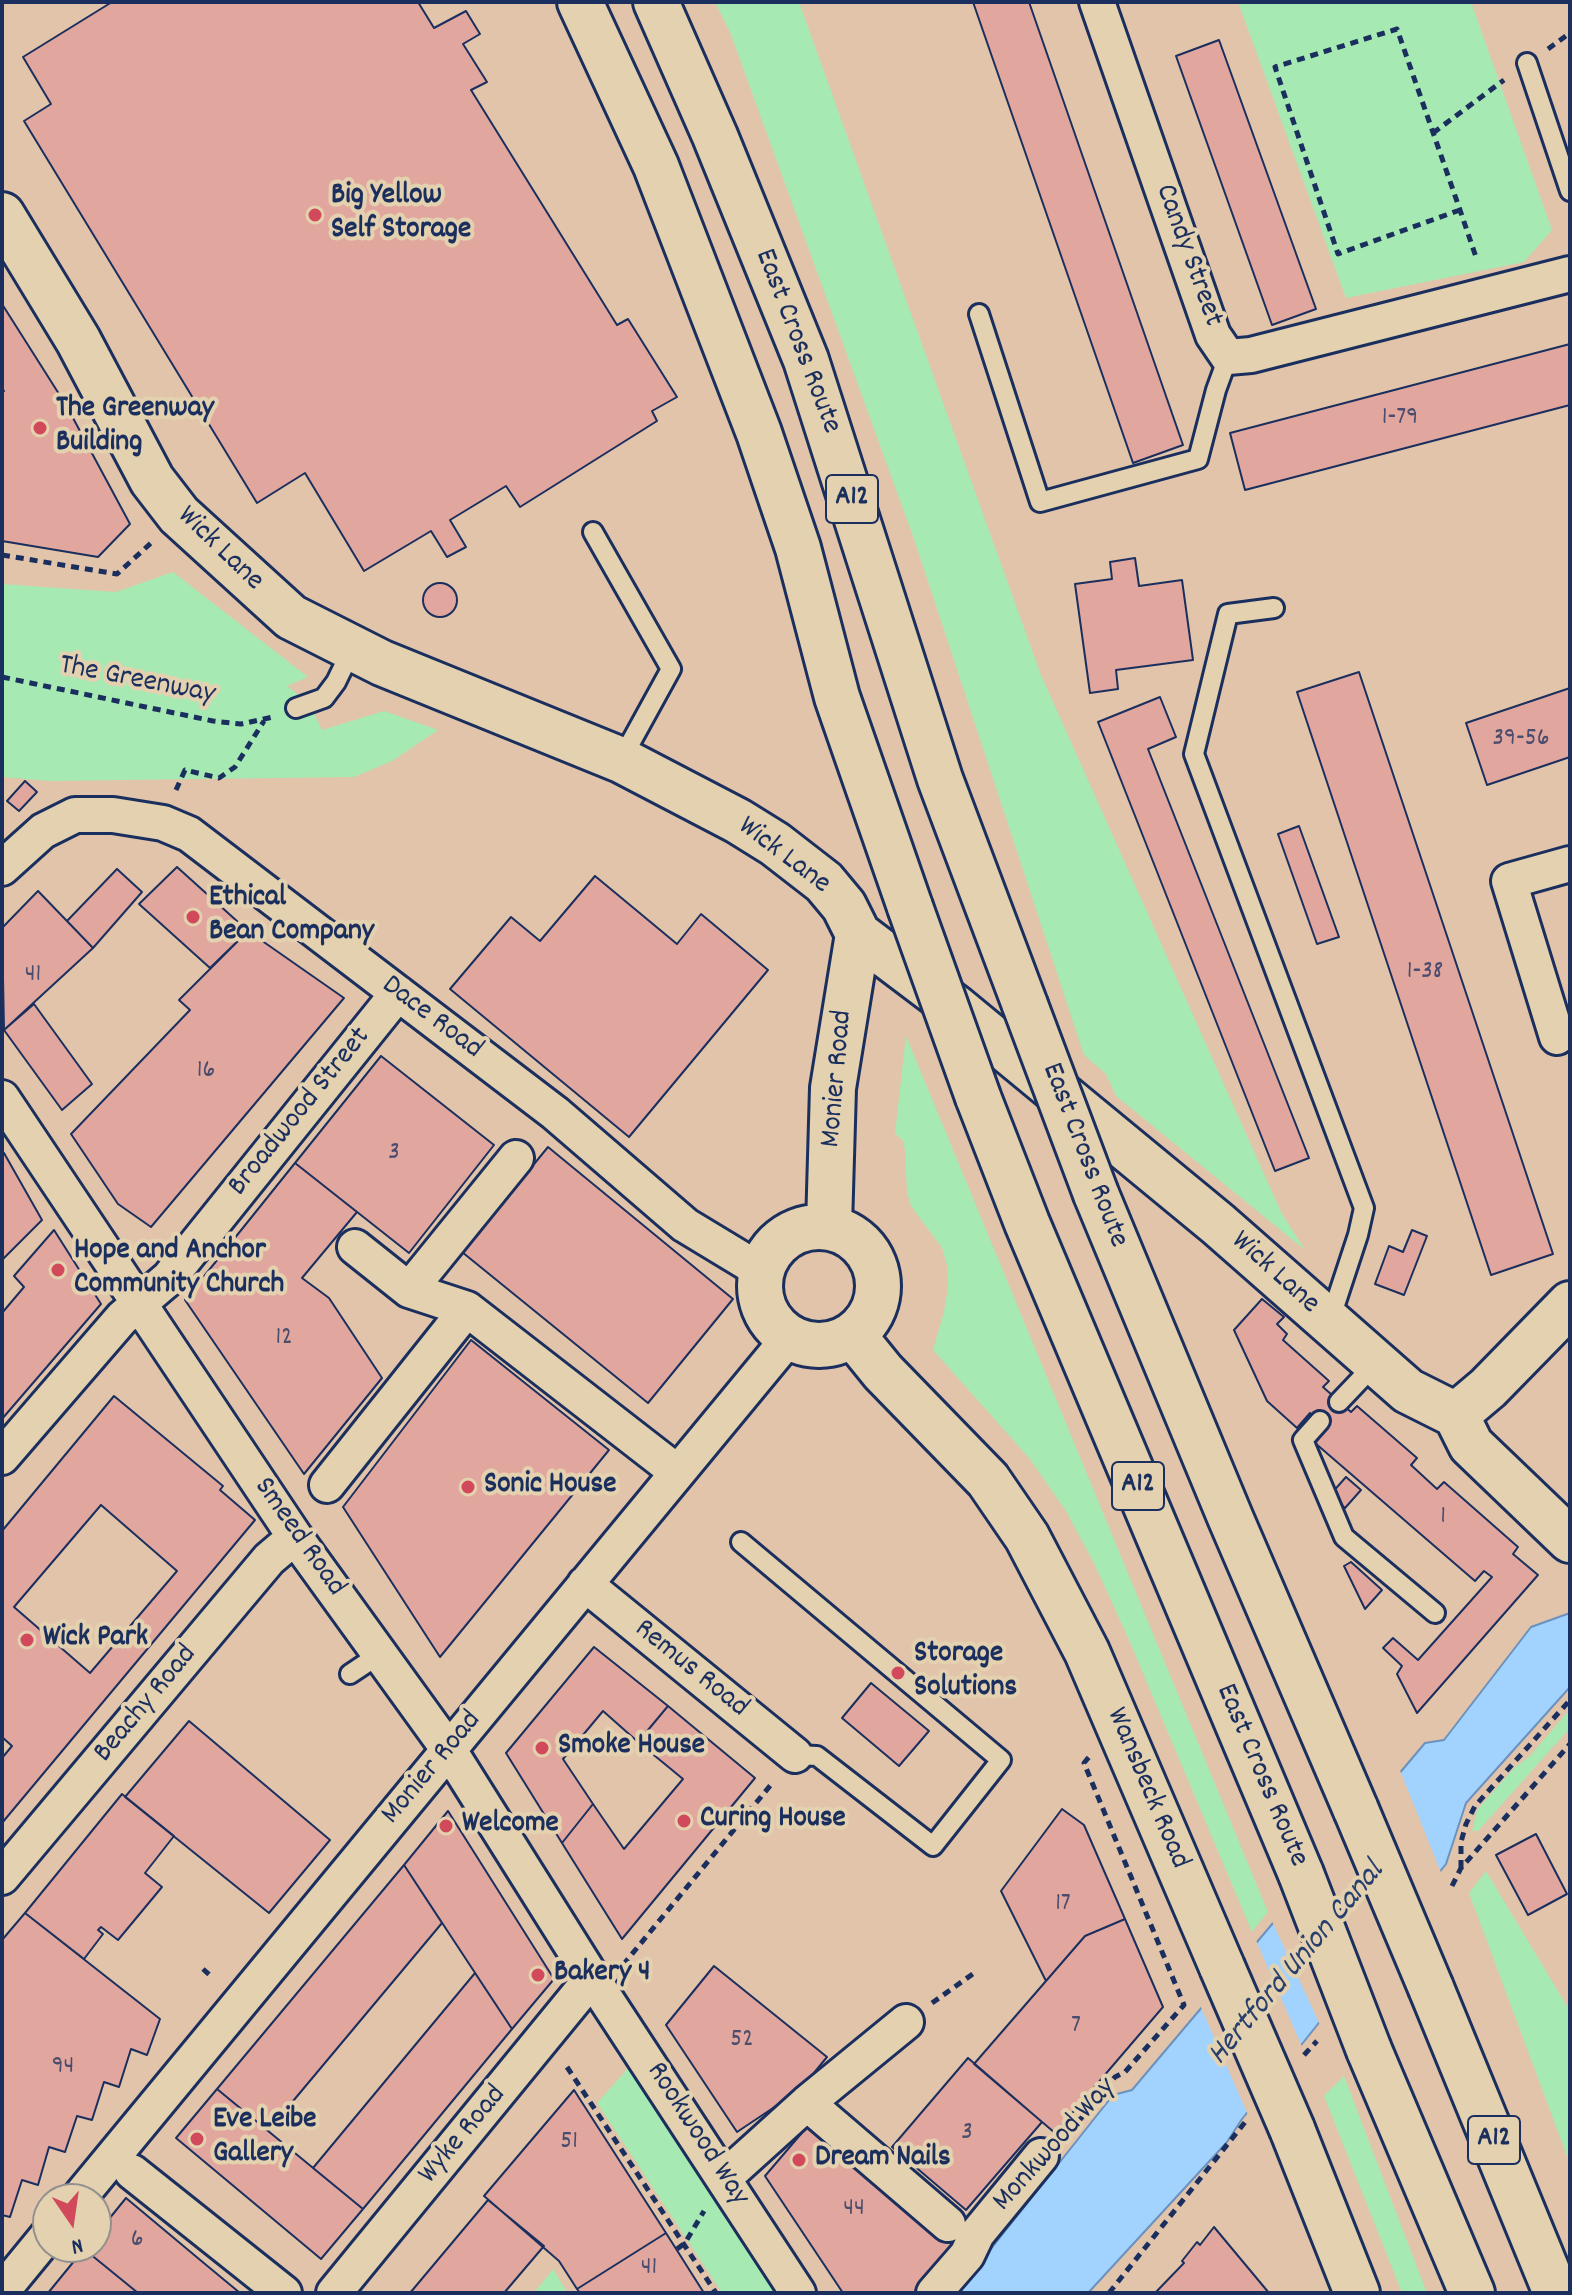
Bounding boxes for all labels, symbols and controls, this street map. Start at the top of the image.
place label: Big Yellow Self Storage [331,180,471,250]
street label: Candy Street [1145,180,1229,332]
marker: Big Yellow Self Storage [306,206,324,224]
street label: East Cross Route [744,245,848,439]
place label: The Greenway Building [56,393,214,464]
house number: 1-79 [1382,403,1418,435]
marker: The Greenway Building [31,419,49,437]
road number: A12 [826,475,878,523]
street label: Wick Lane [168,500,270,600]
street label: The Greenway [56,649,218,715]
house number: 39-56 [1492,724,1550,756]
street label: Wick Lane [729,810,837,904]
place label: Ethical Bean Company [209,882,374,952]
marker: Ethical Bean Company [184,908,202,926]
house number: 1-38 [1407,957,1443,989]
house number: 41 [25,960,41,992]
street label: Dace Road [373,969,489,1069]
street label: Monier Road [815,1009,863,1149]
street label: Broadwood Street [222,1021,380,1205]
house number: 16 [197,1056,215,1088]
street label: East Cross Route [1031,1059,1135,1253]
house number: 3 [388,1138,400,1170]
street label: Wick Lane [1222,1225,1326,1323]
place label: Hope and Anchor Community Church [74,1235,284,1306]
marker: Hope and Anchor Community Church [49,1261,67,1279]
house number: 12 [275,1323,293,1355]
road number: A12 [1112,1462,1164,1510]
place label: Sonic House [484,1469,616,1505]
street label: Smeed Road [244,1471,352,1605]
marker: Sonic House [459,1478,477,1496]
house number: 1 [1440,1502,1446,1534]
street label: Remus Road [625,1613,755,1727]
place label: Wick Park [43,1622,148,1658]
marker: Wick Park [18,1631,36,1649]
place label: Storage Solutions [914,1638,1017,1708]
street label: Beachy Road [87,1639,207,1771]
marker: Storage Solutions [889,1664,907,1682]
street label: East Cross Route [1205,1679,1315,1873]
street label: Wansbeck Road [1096,1703,1196,1875]
street label: Monier Road [375,1705,491,1833]
place label: Smoke House [558,1730,705,1766]
marker: Smoke House [533,1739,551,1757]
place label: Curing House [700,1803,846,1839]
place label: Welcome [462,1808,559,1844]
marker: Curing House [675,1812,693,1830]
marker: Welcome [437,1817,455,1835]
water label: Hertford Union Canal [1201,1855,1395,2075]
house number: 17 [1055,1889,1071,1921]
place label: Bakery 4 [554,1957,650,1993]
marker: Bakery 4 [529,1966,547,1984]
house number: 7 [1071,2011,1081,2043]
house number: 52 [730,2025,754,2057]
house number: 94 [52,2052,74,2084]
street label: Rookwood Way [636,2056,756,2214]
street label: Monkwood Way [987,2072,1125,2220]
street label: Wyke Road [412,2079,516,2193]
place label: Eve Leibe Gallery [213,2104,316,2174]
road number: A12 [1468,2116,1520,2164]
house number: 3 [961,2118,973,2150]
house number: 51 [560,2127,578,2159]
marker: Eve Leibe Gallery [188,2130,206,2148]
place label: Dream Nails [815,2142,951,2178]
marker: Dream Nails [790,2151,808,2169]
north arrow [32,2183,112,2263]
house number: 44 [843,2194,865,2226]
house number: 6 [131,2225,143,2257]
text: N [68,2229,86,2261]
house number: 41 [641,2253,657,2285]

